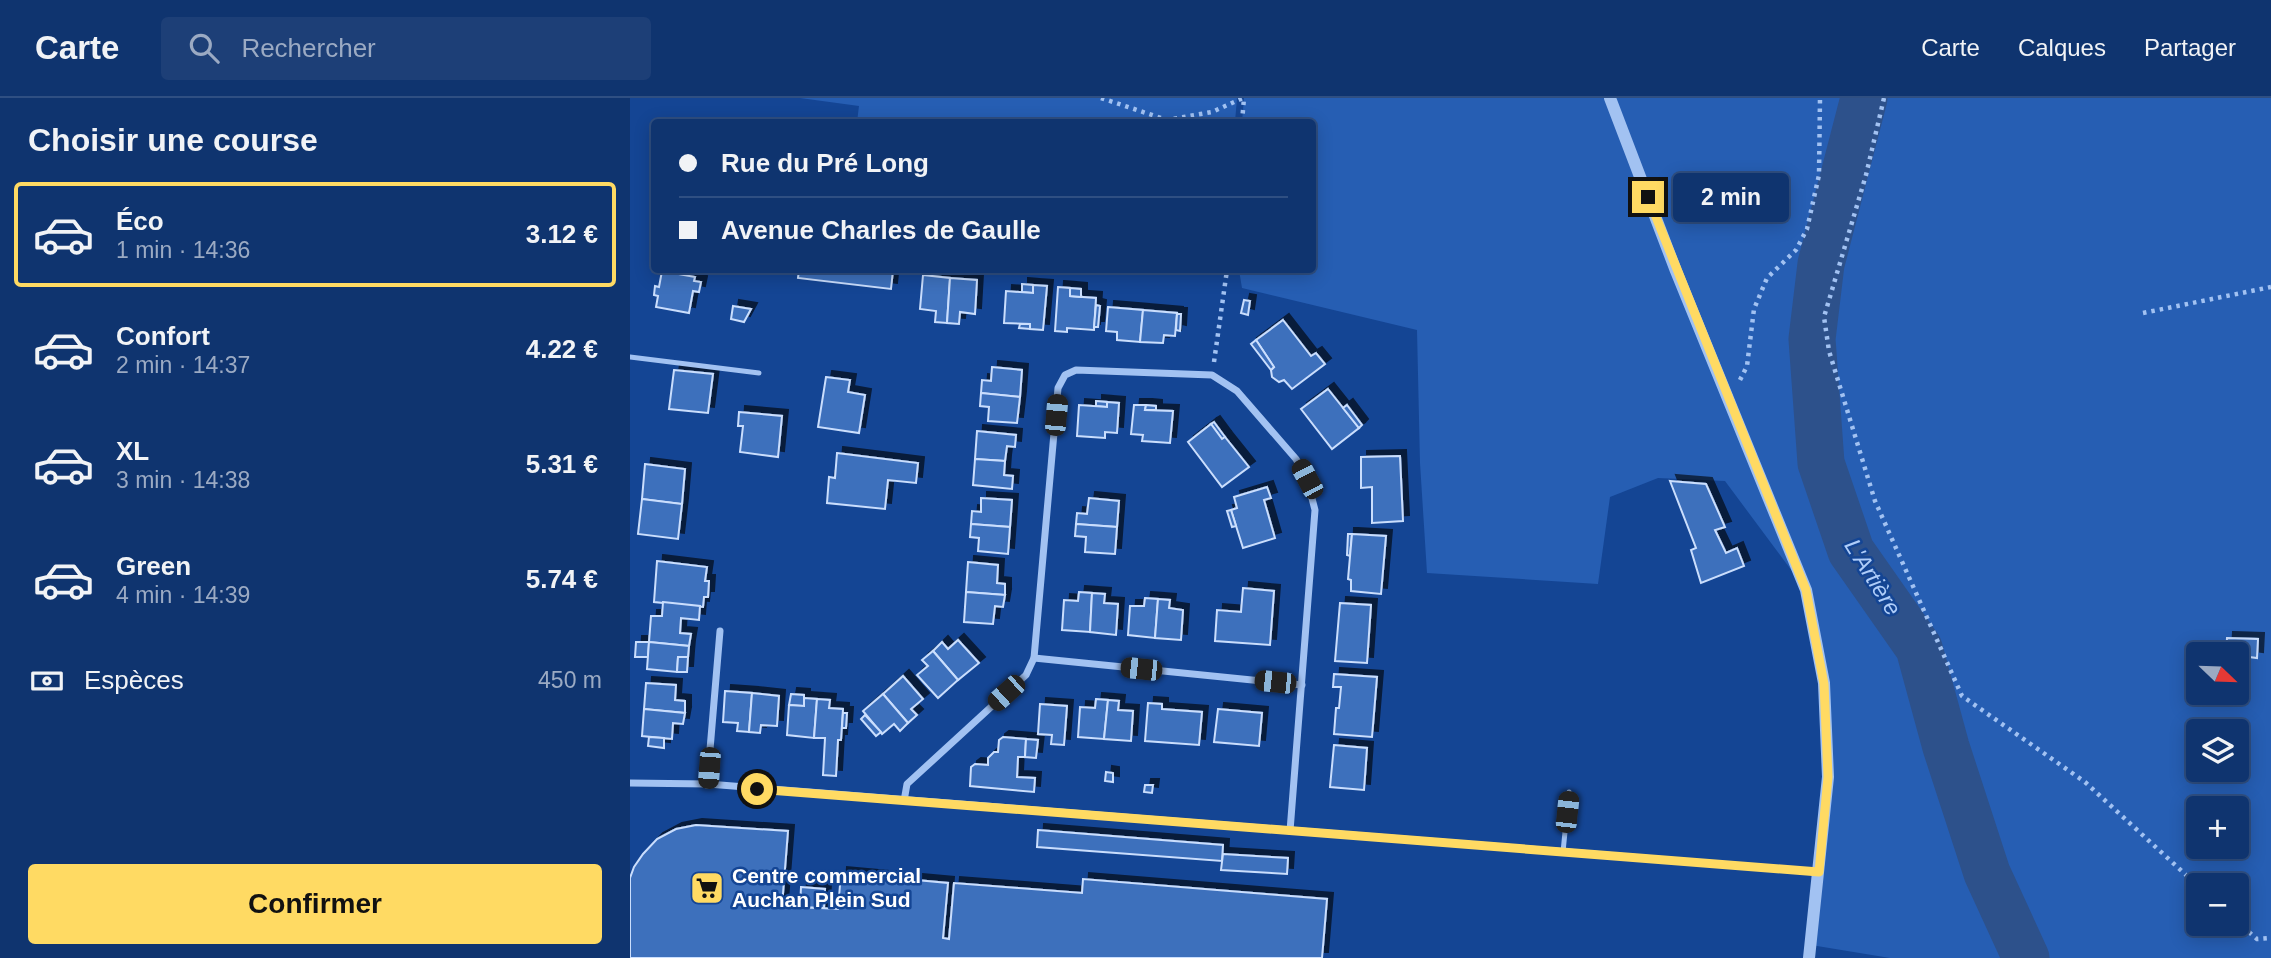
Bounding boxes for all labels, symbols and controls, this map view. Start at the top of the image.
search box [161,17,651,80]
text: Carte [35,29,119,66]
icon: search [185,29,223,67]
text: Rechercher [241,33,376,63]
text: Carte [1921,34,1980,61]
text: Calques [2018,34,2106,61]
text: Partager [2144,34,2236,61]
text: Choisir une course [28,122,318,158]
text: Rue du Pré Long [721,148,929,178]
callout: 2 min [1672,172,1788,222]
route end [1632,181,1664,213]
text: 2 min [1701,184,1761,210]
icon: car [32,203,95,266]
text: Éco [116,206,164,236]
text: Avenue Charles de Gaulle [721,215,1041,245]
text: 3.12 € [526,219,598,249]
text: 1 min · 14:36 [116,237,250,263]
icon: car [32,318,95,381]
text: Confort [116,321,210,351]
text: 4.22 € [526,334,598,364]
text: 2 min · 14:37 [116,352,250,378]
car [1044,393,1069,437]
icon: car [32,433,95,496]
text: XL [116,436,149,466]
text: 5.31 € [526,449,598,479]
car [1288,456,1327,502]
text: 3 min · 14:38 [116,467,250,493]
water label: L'Artière [1839,534,1907,620]
icon: car [32,548,95,611]
text: Green [116,551,191,581]
text: 5.74 € [526,564,598,594]
text: 4 min · 14:39 [116,582,250,608]
north arrow [2186,642,2249,705]
map controls [2186,642,2249,936]
car [1120,656,1163,682]
icon: cash [28,662,66,700]
text: Espèces [84,665,184,695]
text: 450 m [538,667,602,693]
car [1254,669,1297,695]
car [984,671,1029,715]
button: layers [2186,719,2249,782]
car [698,746,721,790]
route start [741,773,773,805]
car [1555,790,1580,834]
button: + [2186,796,2249,859]
button: Confirmer [28,864,602,944]
place label: Centre commercial Auchan Plein Sud [732,864,921,911]
supermarket icon: Centre commercial Auchan Plein Sud [688,869,726,907]
button: − [2186,873,2249,936]

